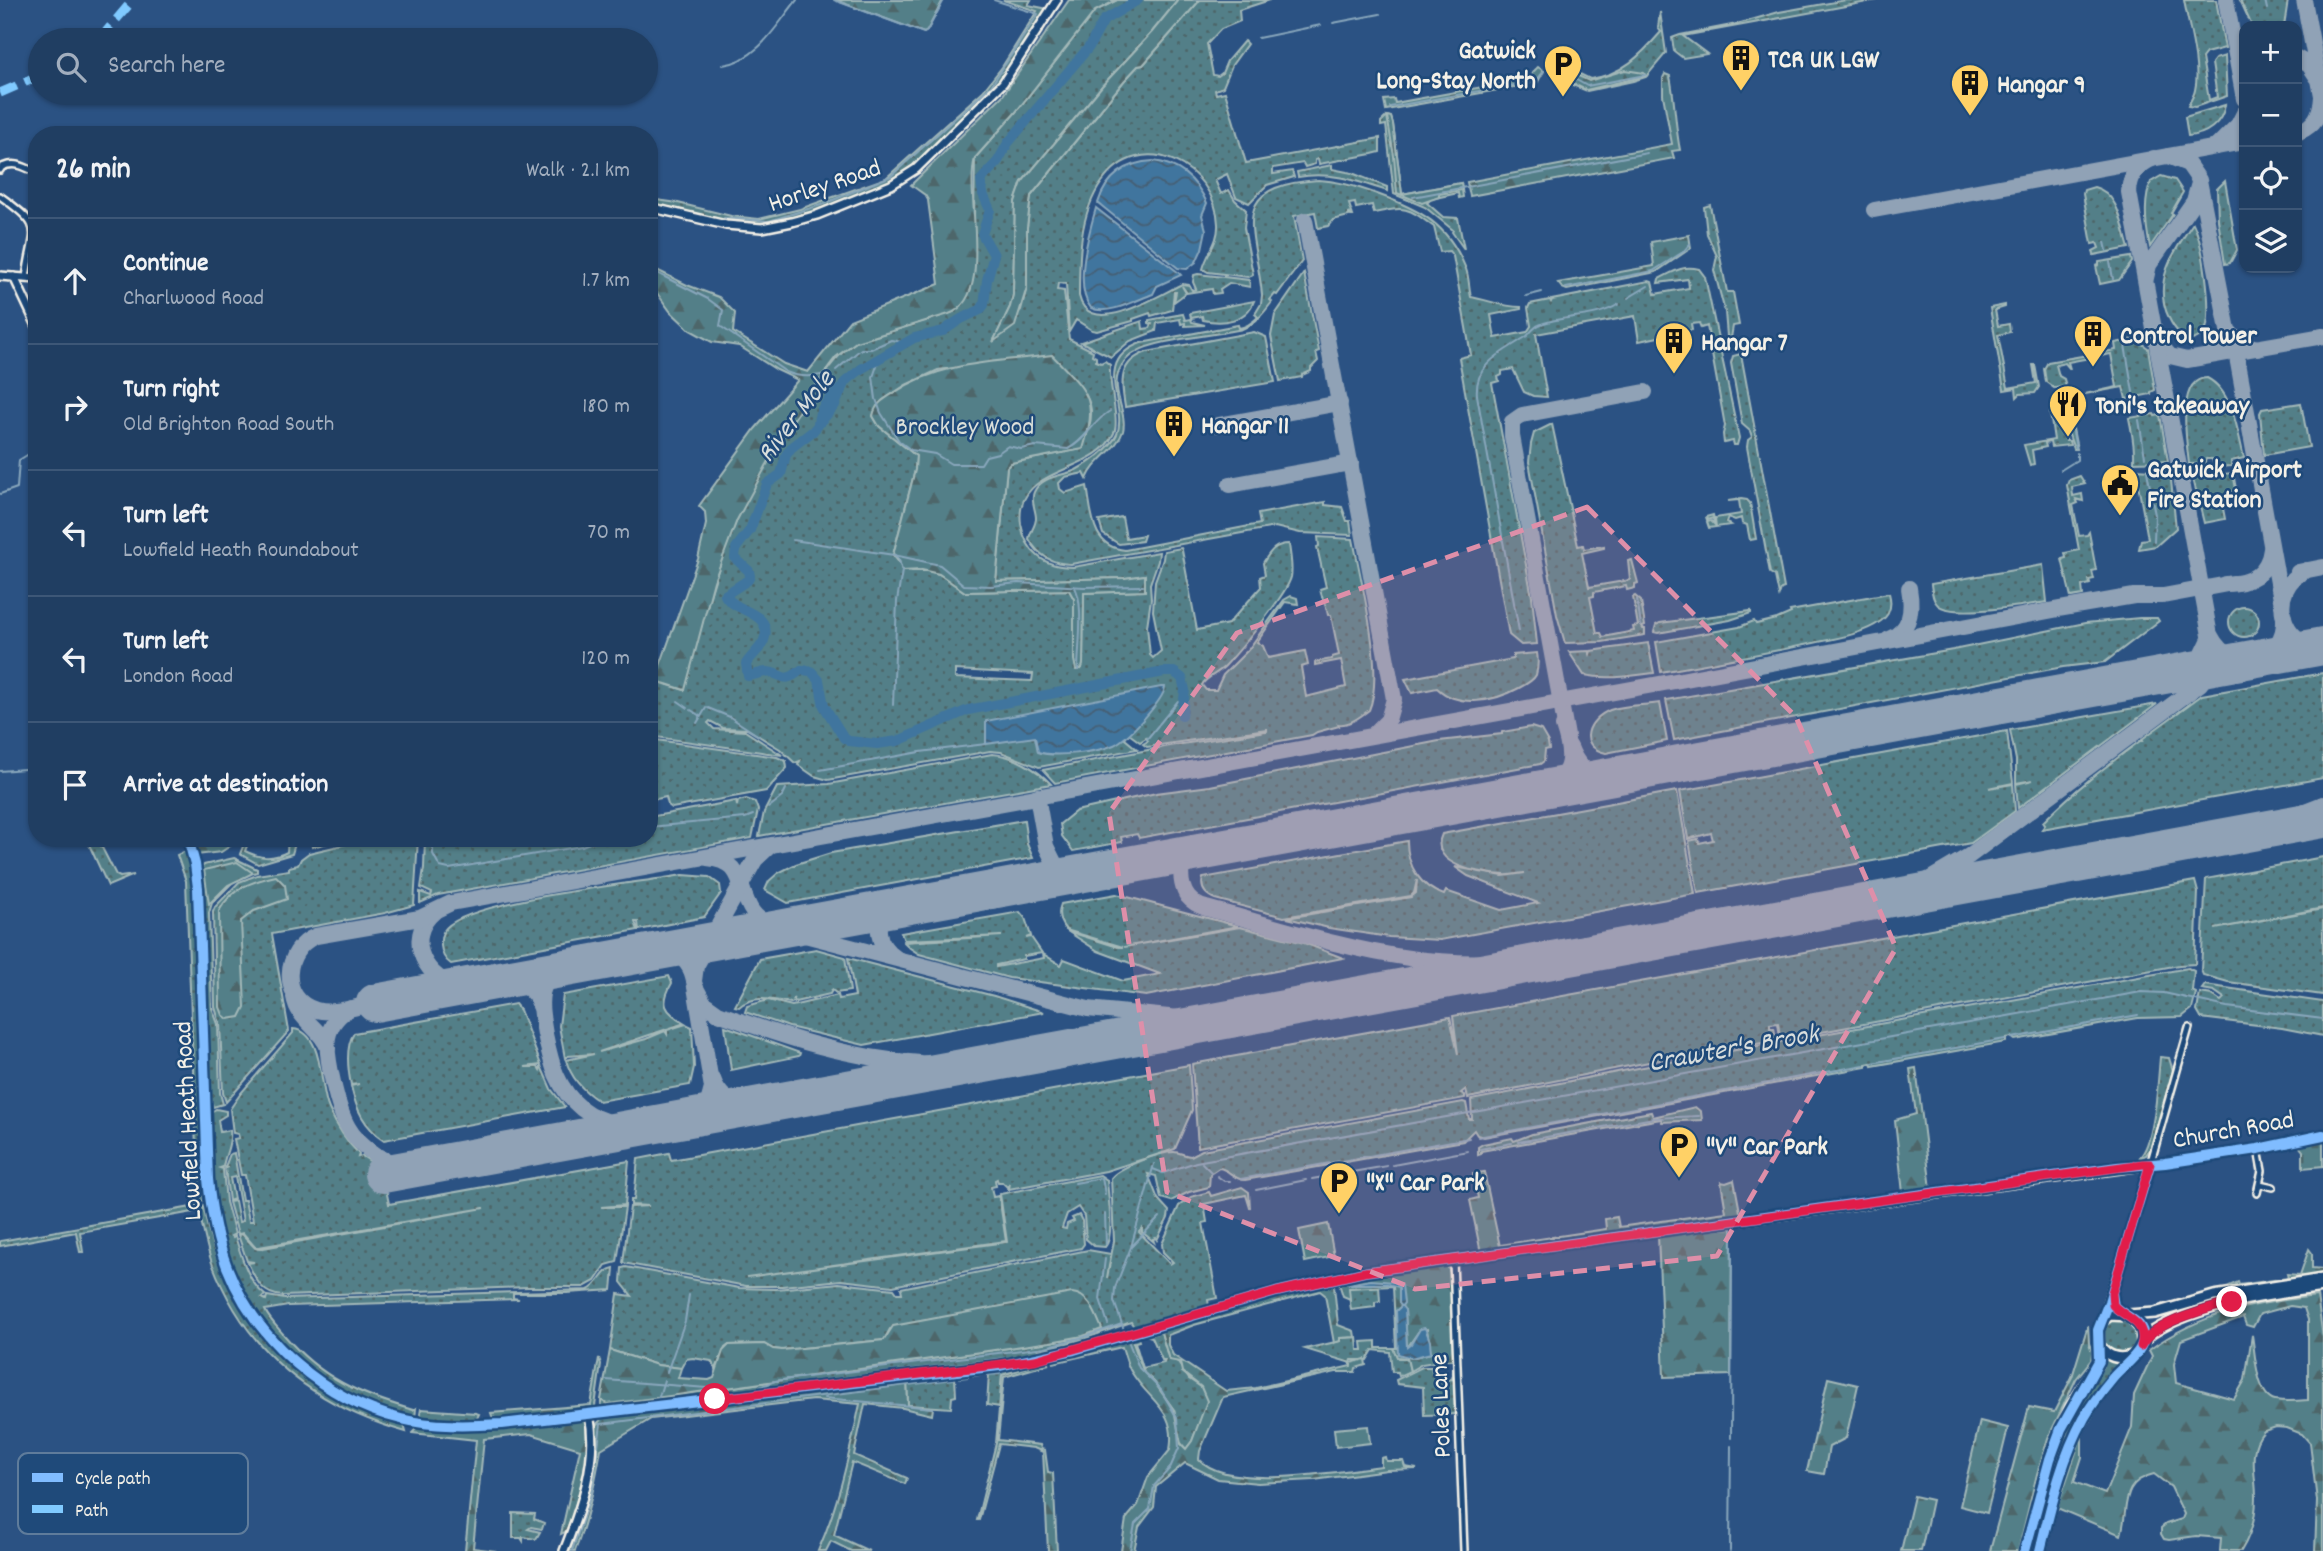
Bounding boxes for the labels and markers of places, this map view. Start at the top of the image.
place label: Gatwick Long-Stay North [1376,34,1536,101]
building icon: TCR UK LGW [1720,37,1762,92]
parking icon: Gatwick Long-Stay North [1542,43,1584,98]
place label: TCR UK LGW [1768,43,1880,80]
building icon: Hangar 9 [1949,62,1991,117]
place label: Hangar 9 [1997,68,2086,105]
building icon: Control Tower [2072,313,2114,368]
place label: Control Tower [2120,319,2257,356]
building icon: Hangar 7 [1653,320,1695,375]
place label: Hangar 7 [1701,326,1788,363]
restaurant icon: Toni's takeaway [2047,383,2089,438]
place label: Toni's takeaway [2095,389,2250,426]
building icon: Hangar 11 [1153,403,1195,458]
place label: Hangar 11 [1201,409,1289,446]
place label: Gatwick Airport Fire Station [2147,453,2302,520]
public building icon: Gatwick Airport Fire Station [2099,462,2141,517]
parking icon: "V" Car Park [1658,1124,1700,1179]
place label: "V" Car Park [1706,1130,1828,1167]
parking icon: "X" Car Park [1318,1160,1360,1215]
place label: "X" Car Park [1366,1166,1485,1203]

